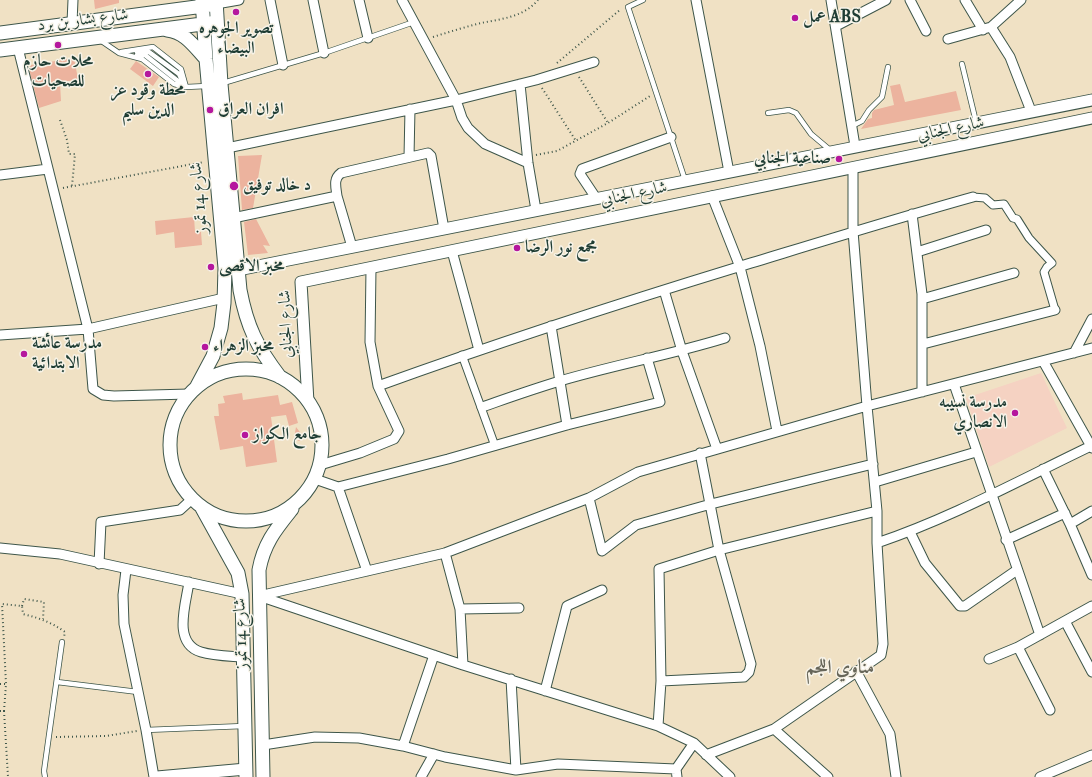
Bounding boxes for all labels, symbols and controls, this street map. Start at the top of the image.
street label: شارع بشار بن برد [36,5,130,37]
marker: تصوير الجوهره البيضاء [231,7,241,17]
place label: عمل ABS [803,8,861,28]
marker: عمل ABS [790,13,800,23]
place label: تصوير الجوهره البيضاء [199,19,273,59]
marker: محلات حازم للصحيات [53,40,63,50]
place label: محلات حازم للصحيات [23,52,93,92]
marker: محطة وقود عز الدين سليم [143,69,153,79]
place label: محطة وقود عز الدين سليم [111,81,185,121]
place label: افران العراق [218,100,284,120]
marker: افران العراق [205,105,215,115]
street label: شارع الجنابي [916,113,986,147]
place label: صناعية الجنابي [754,149,831,169]
marker: صناعية الجنابي [834,154,844,164]
street label: شارع 14 تموز [187,161,213,235]
place label: د خالد توفيق [243,176,311,196]
street label: شارع الجنابي [599,178,669,212]
marker: د خالد توفيق [228,180,240,192]
place label: مجمع نور الرضا [525,238,597,258]
marker: مجمع نور الرضا [512,243,522,253]
place label: مخبز الاقصى [219,257,284,277]
marker: مخبز الاقصى [206,262,216,272]
street label: شارع الجنابي [276,290,298,358]
place label: مدرسة عائشة الابتدائية [32,334,102,374]
place label: مخبز الزهراء [213,337,274,357]
marker: مخبز الزهراء [200,342,210,352]
marker: مدرسة عائشة الابتدائية [19,349,29,359]
place label: مدرسة نسيبه الانصاري [939,393,1007,433]
marker: مدرسة نسيبه الانصاري [1010,408,1020,418]
place label: جامع الكواز [253,425,322,445]
marker: جامع الكواز [240,430,250,440]
street label: شارع 14 تموز [231,598,253,670]
district label: مناوي اللجم [806,658,874,680]

